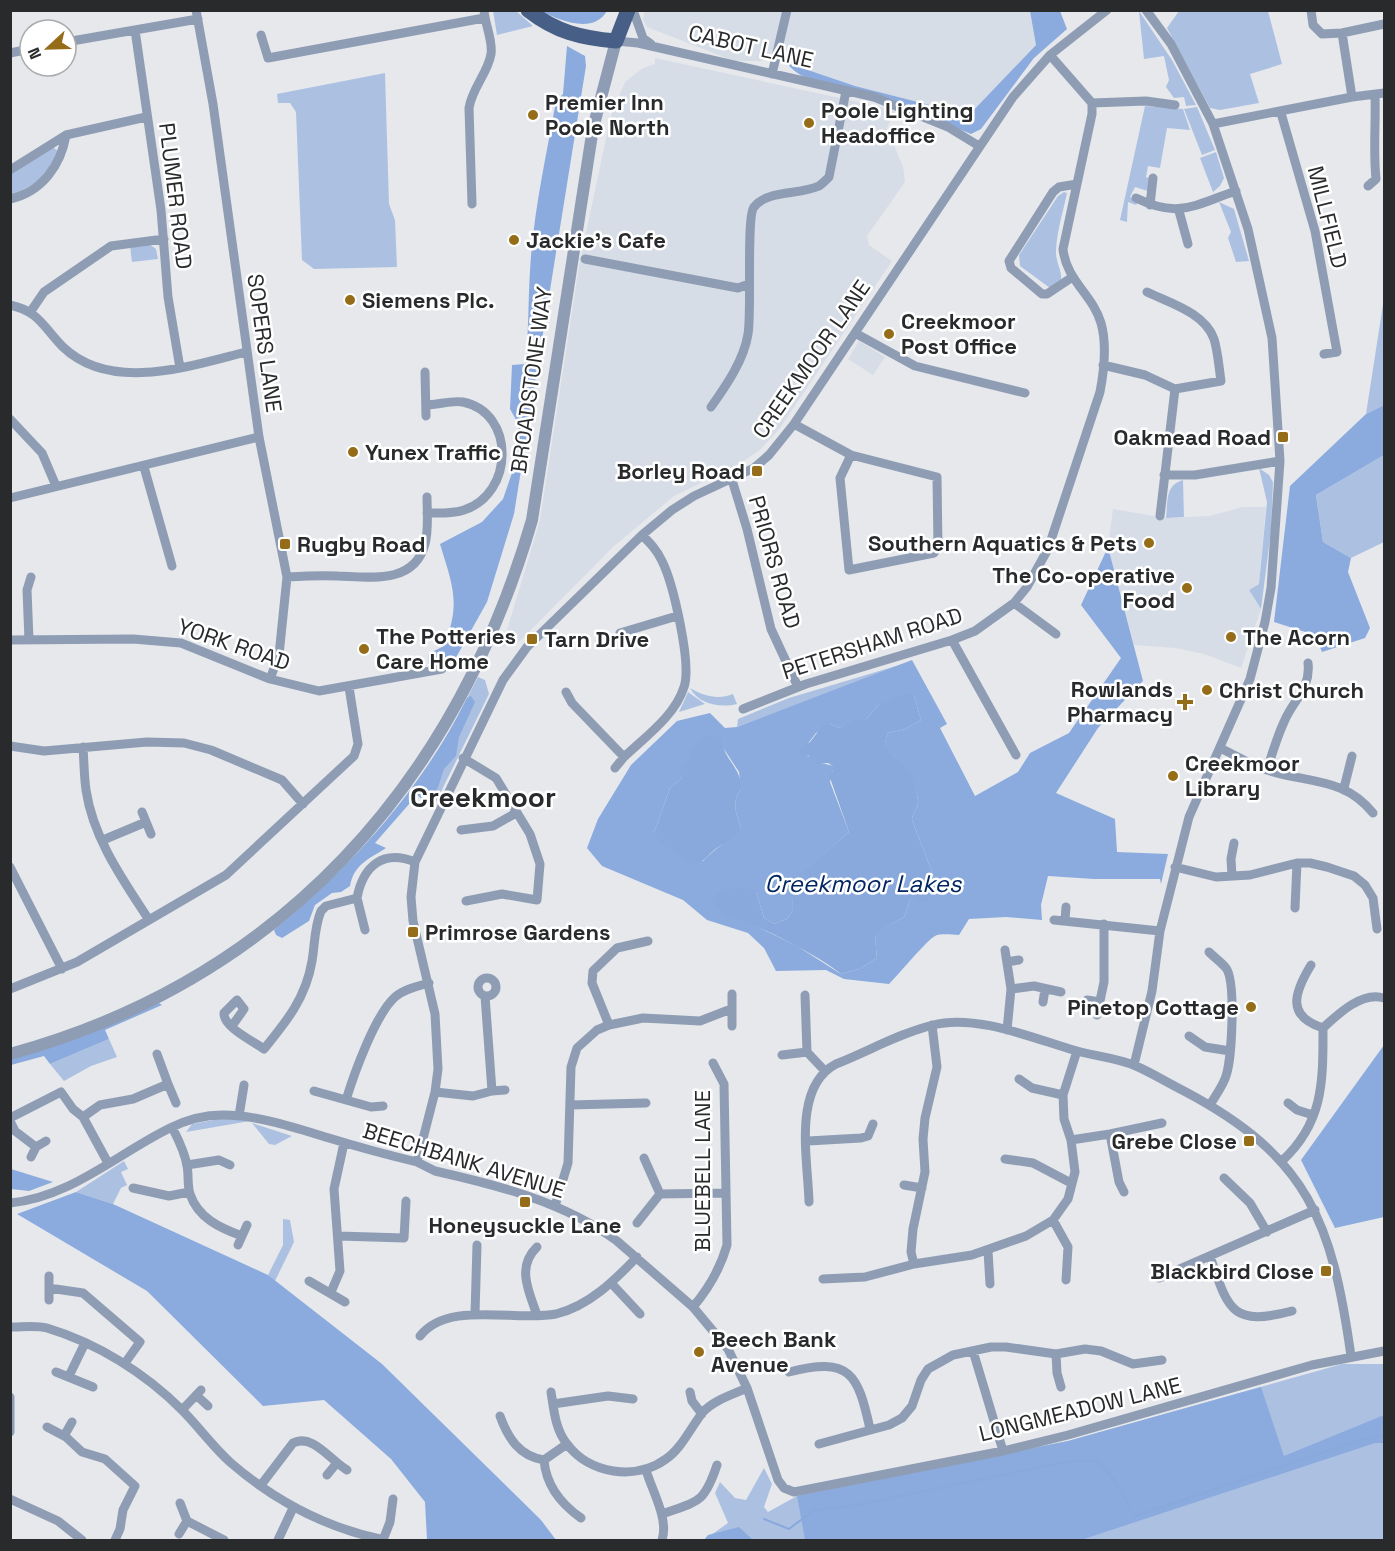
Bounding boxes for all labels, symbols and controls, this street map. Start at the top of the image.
north arrow [18,18,78,78]
street label: CABOT LANE [686,18,816,74]
text: N [23,45,46,62]
place label: Premier Inn Poole North [545,88,670,141]
place label: Poole Lighting Headoffice [821,96,974,149]
marker: Premier Inn Poole North [526,108,540,122]
marker: Poole Lighting Headoffice [802,116,816,130]
street label: PLUMER ROAD [153,121,199,271]
street label: MILLFIELD [1302,163,1354,271]
place label: Jackie's Cafe [526,226,666,254]
marker: Jackie's Cafe [507,233,521,247]
street label: SOPERS LANE [241,272,289,414]
street label: CREEKMOOR LANE [746,274,876,444]
street label: BROADSTONE WAY [504,284,558,475]
place label: Siemens Plc. [362,286,495,314]
marker: Siemens Plc. [343,293,357,307]
place label: Creekmoor Post Office [901,307,1017,360]
marker: Creekmoor Post Office [882,327,896,341]
place label: Oakmead Road [1114,423,1271,451]
marker: Oakmead Road [1276,430,1290,444]
place label: Yunex Traffic [365,438,501,466]
marker: Yunex Traffic [346,445,360,459]
place label: Borley Road [617,457,745,485]
marker: Borley Road [750,464,764,478]
street label: PRIORS ROAD [743,492,807,632]
place label: Southern Aquatics & Pets [868,529,1137,557]
place label: Rugby Road [297,530,426,558]
marker: Southern Aquatics & Pets [1142,536,1156,550]
marker: Rugby Road [278,537,292,551]
place label: The Co-operative Food [992,561,1175,614]
marker: The Co-operative Food [1180,581,1194,595]
street label: PETERSHAM ROAD [778,601,966,685]
street label: YORK ROAD [174,612,294,676]
place label: The Potteries Care Home [376,622,516,675]
place label: The Acorn [1243,623,1350,651]
place label: Tarn Drive [544,625,649,653]
marker: The Acorn [1224,630,1238,644]
marker: Tarn Drive [525,632,539,646]
marker: The Potteries Care Home [357,642,371,656]
place label: Rowlands Pharmacy [1067,675,1173,728]
place label: Christ Church [1219,676,1364,704]
marker: Christ Church [1200,683,1214,697]
marker: Rowlands Pharmacy [1178,695,1192,709]
place label: Creekmoor Library [1185,749,1300,802]
marker: Creekmoor Library [1166,769,1180,783]
district label: Creekmoor [410,779,556,815]
water label: Creekmoor Lakes [765,868,963,899]
place label: Primrose Gardens [425,918,611,946]
marker: Primrose Gardens [406,925,420,939]
place label: Pinetop Cottage [1067,993,1239,1021]
marker: Pinetop Cottage [1244,1000,1258,1014]
street label: BLUEBELL LANE [688,1090,716,1252]
street label: BEECHBANK AVENUE [360,1116,568,1204]
place label: Grebe Close [1111,1127,1237,1155]
marker: Grebe Close [1242,1134,1256,1148]
marker: Honeysuckle Lane [518,1195,532,1209]
place label: Honeysuckle Lane [428,1211,622,1239]
place label: Blackbird Close [1150,1257,1314,1285]
marker: Blackbird Close [1319,1264,1333,1278]
place label: Beech Bank Avenue [711,1325,837,1378]
marker: Beech Bank Avenue [692,1345,706,1359]
street label: LONGMEADOW LANE [976,1370,1184,1448]

